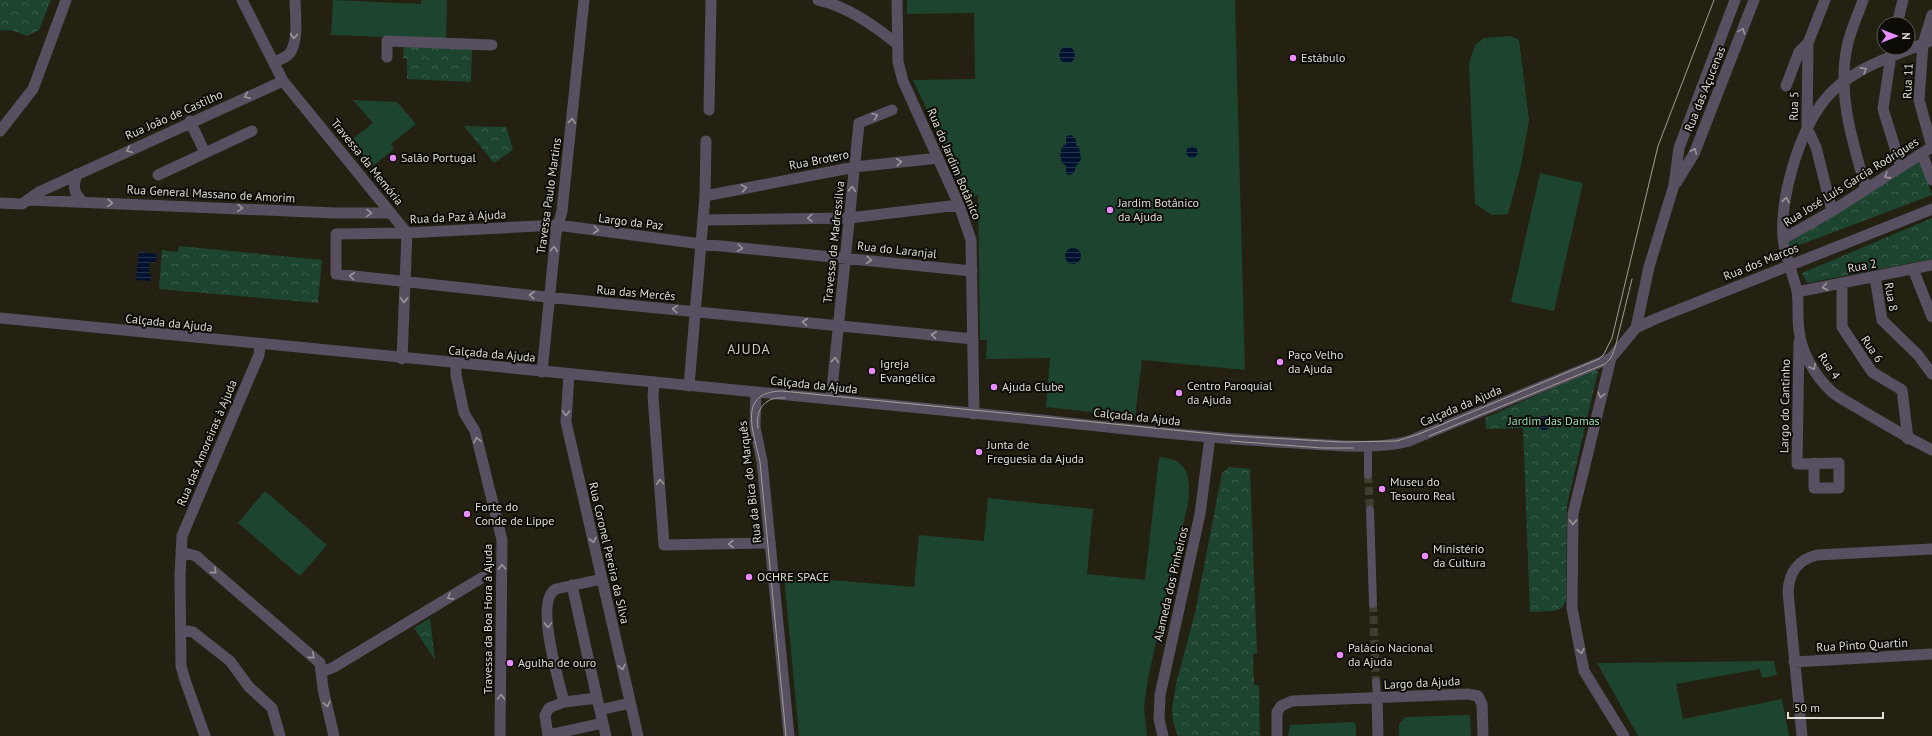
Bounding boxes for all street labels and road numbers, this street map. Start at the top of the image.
street label: Rua das Açucenas [1681,44,1728,134]
street label: Rua 11 [1899,63,1916,99]
street label: Rua João de Castilho [123,86,225,143]
street label: Rua 5 [1786,91,1801,121]
street label: Rua do Jardim Botânico [924,106,985,222]
street label: Travessa da Memória [328,115,407,208]
street label: Rua José Luís Garcia Rodrigues [1780,134,1921,229]
street label: Travessa Paulo Martins [533,137,564,255]
street label: Rua Brotero [788,146,850,173]
street label: Travessa da Madressilva [820,180,847,304]
street label: Rua General Massano de Amorim [126,182,296,205]
street label: Rua da Paz à Ajuda [409,206,507,227]
street label: Largo da Paz [598,210,664,233]
street label: Rua do Laranjal [857,238,938,261]
street label: Rua dos Marcos [1721,240,1801,283]
street label: Rua 2 [1846,255,1878,276]
street label: Rua 8 [1882,281,1901,313]
street label: Rua das Mercês [596,282,676,303]
street label: Calçada da Ajuda [125,310,213,335]
street label: Rua 6 [1858,332,1887,365]
street label: Calçada da Ajuda [448,342,536,365]
street label: Rua 4 [1815,349,1844,382]
street label: Largo do Cantinho [1776,359,1793,453]
street label: Calçada da Ajuda [770,372,858,397]
street label: Rua das Amoreiras à Ajuda [173,377,240,508]
street label: Calçada da Ajuda [1418,382,1504,430]
street label: Calçada da Ajuda [1093,404,1181,429]
street label: Rua da Bica do Marquês [735,420,764,544]
street label: Rua Coronel Pereira da Silva [586,481,633,625]
street label: Alameda dos Pinheiros [1150,525,1191,643]
street label: Travessa da Boa Hora à Ajuda [480,544,495,694]
street label: Rua Pinto Quartin [1816,635,1908,654]
street label: Largo da Ajuda [1383,673,1461,692]

